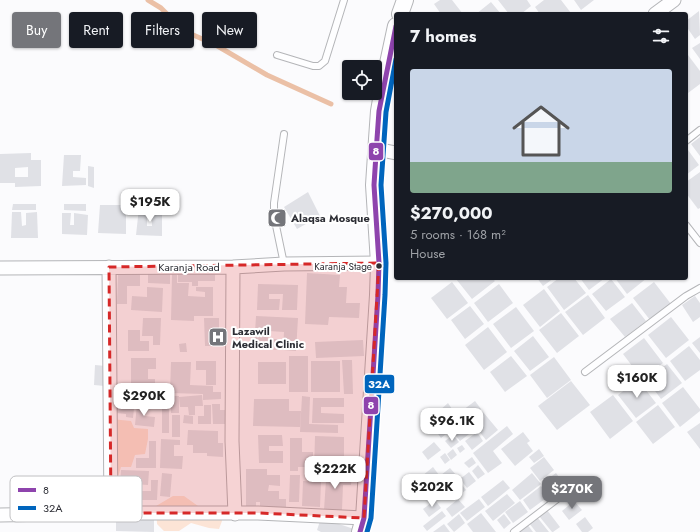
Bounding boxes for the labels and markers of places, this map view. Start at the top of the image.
pin: $195K [122,189,178,223]
mosque icon: Alaqsa Mosque [266,207,288,229]
place label: Alaqsa Mosque [290,210,370,226]
place label: Karanja Stage [314,259,372,274]
marker: Karanja Stage [374,261,384,271]
place label: Lazawil Medical Clinic [232,323,304,352]
hospital icon: Lazawil Medical Clinic [207,326,229,348]
pin: $160K [609,365,665,399]
pin: $290K [116,383,172,417]
pin: $96.1K [419,408,485,442]
pin: $222K [307,456,363,490]
pin: $202K [404,474,460,508]
pin: $270K [544,476,600,510]

